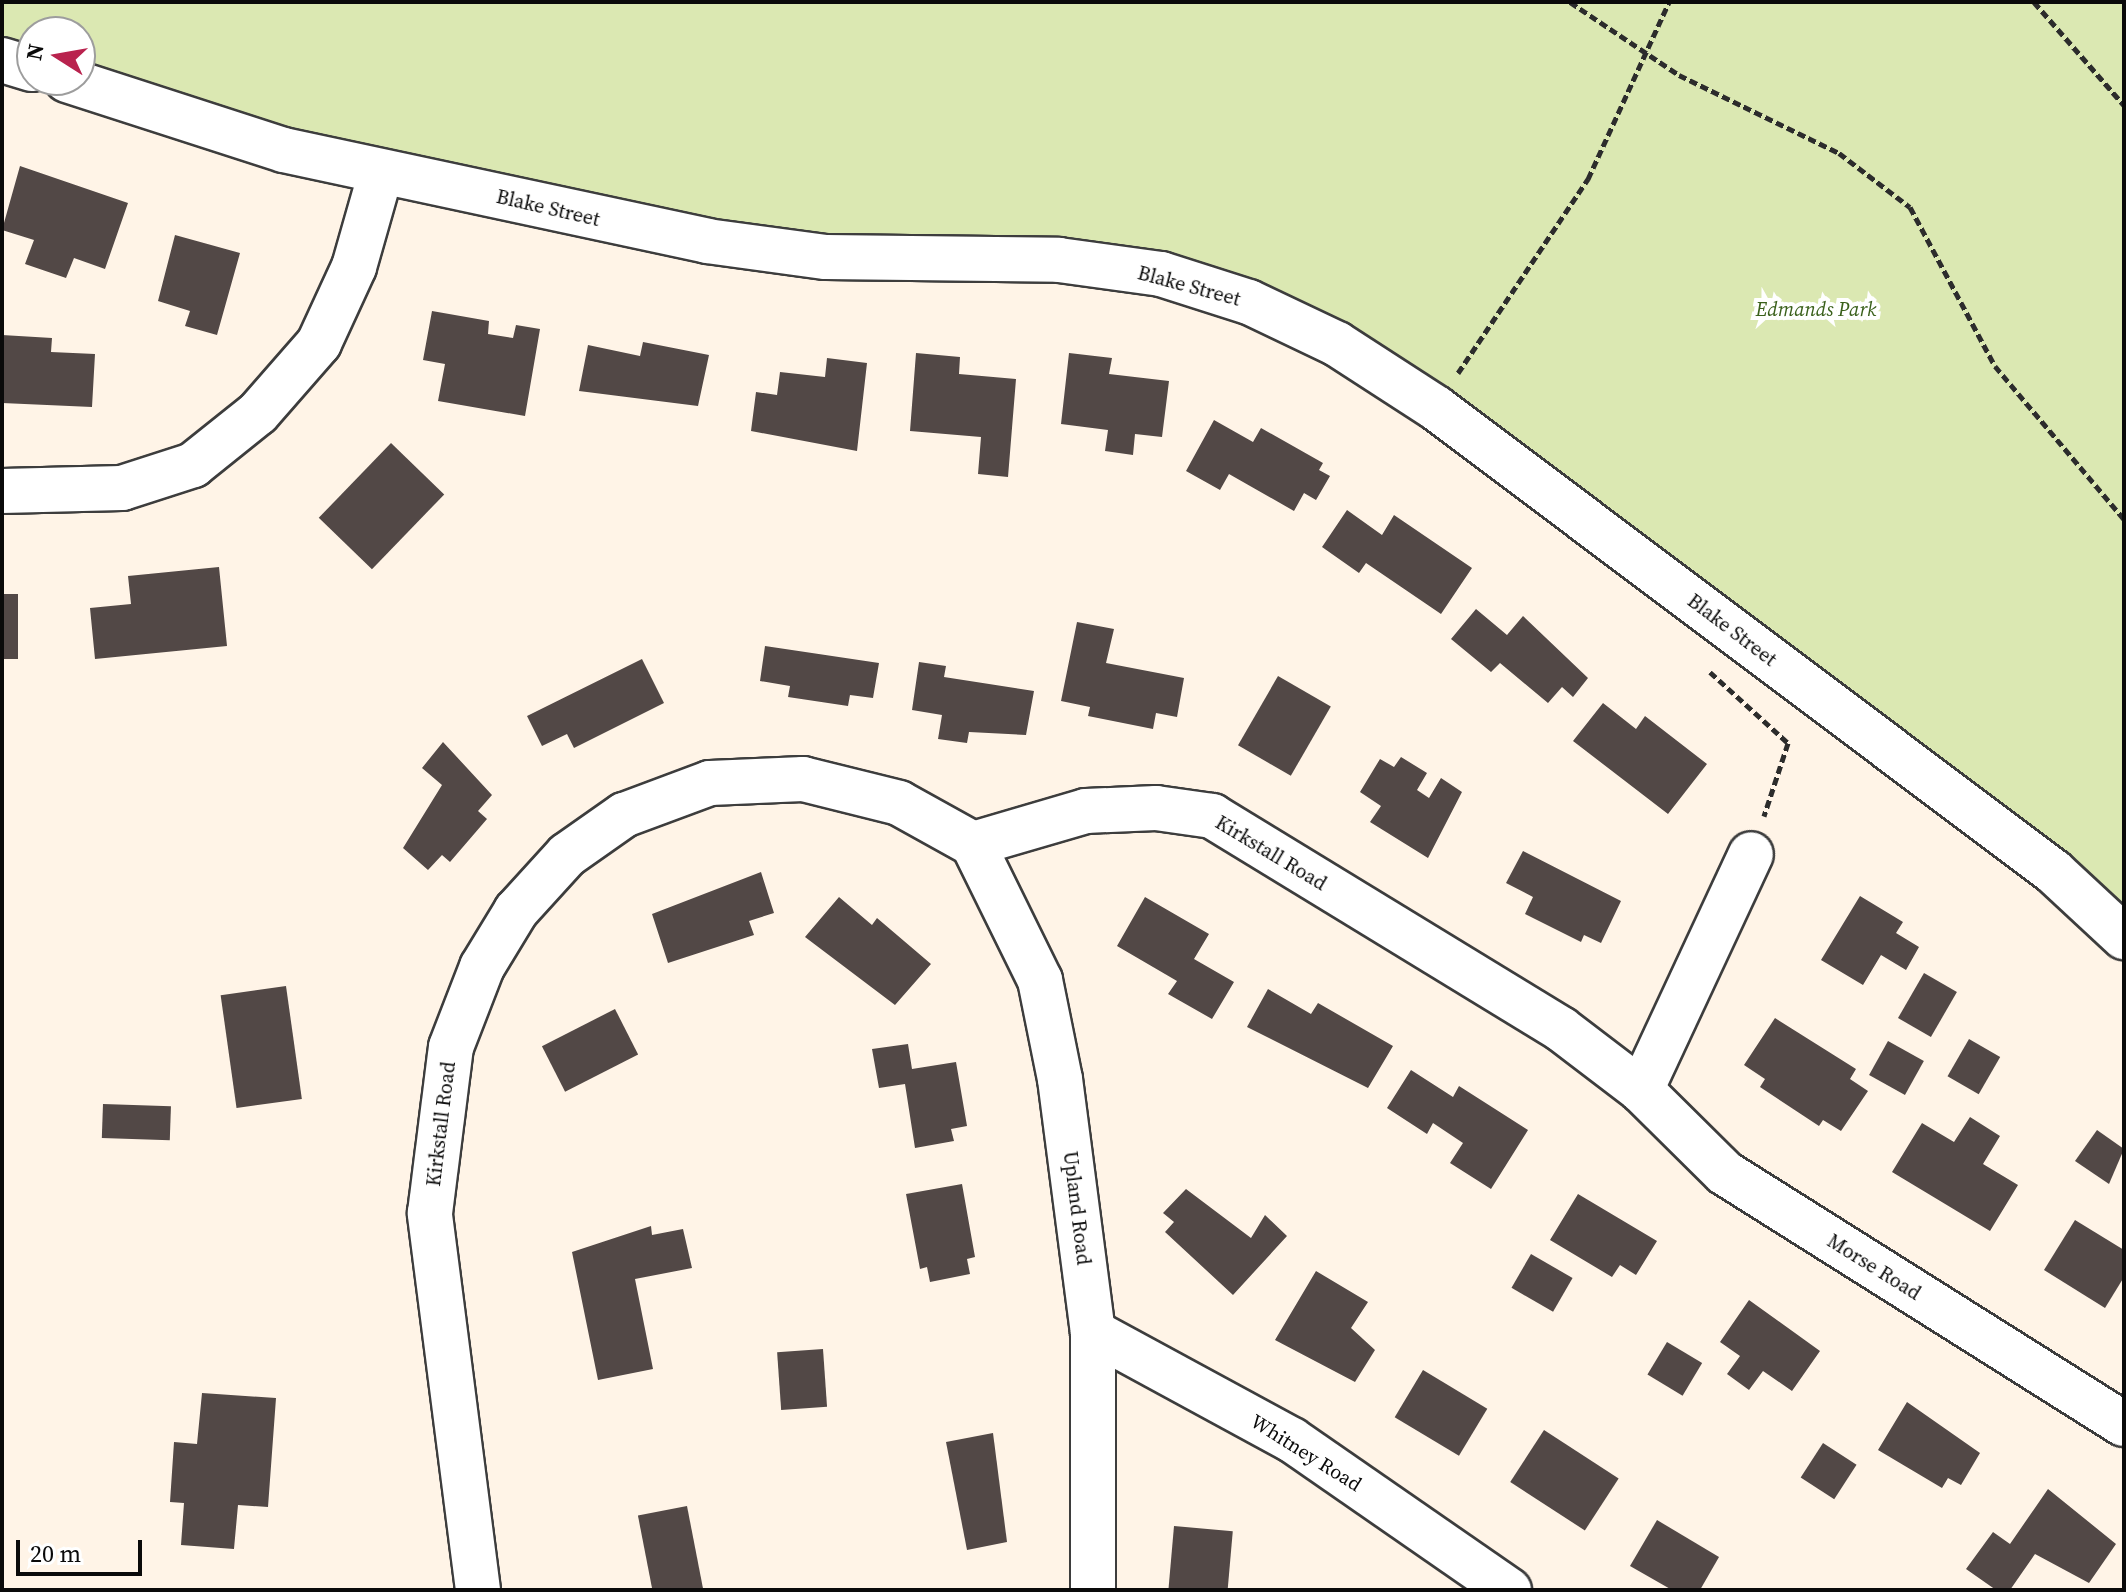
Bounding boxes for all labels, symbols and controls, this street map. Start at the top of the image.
north arrow [16,16,96,96]
text: N [18,41,51,63]
street label: Blake Street [494,184,602,232]
street label: Blake Street [1135,261,1243,311]
park label: Edmands Park [1756,297,1876,321]
street label: Blake Street [1683,589,1781,671]
street label: Kirkstall Road [1211,810,1331,896]
street label: Kirkstall Road [421,1060,461,1188]
street label: Upland Road [1058,1150,1096,1266]
street label: Morse Road [1823,1229,1925,1305]
street label: Whitney Road [1246,1409,1366,1497]
scale bar [20,1524,146,1574]
text: 20 m [30,1537,81,1570]

